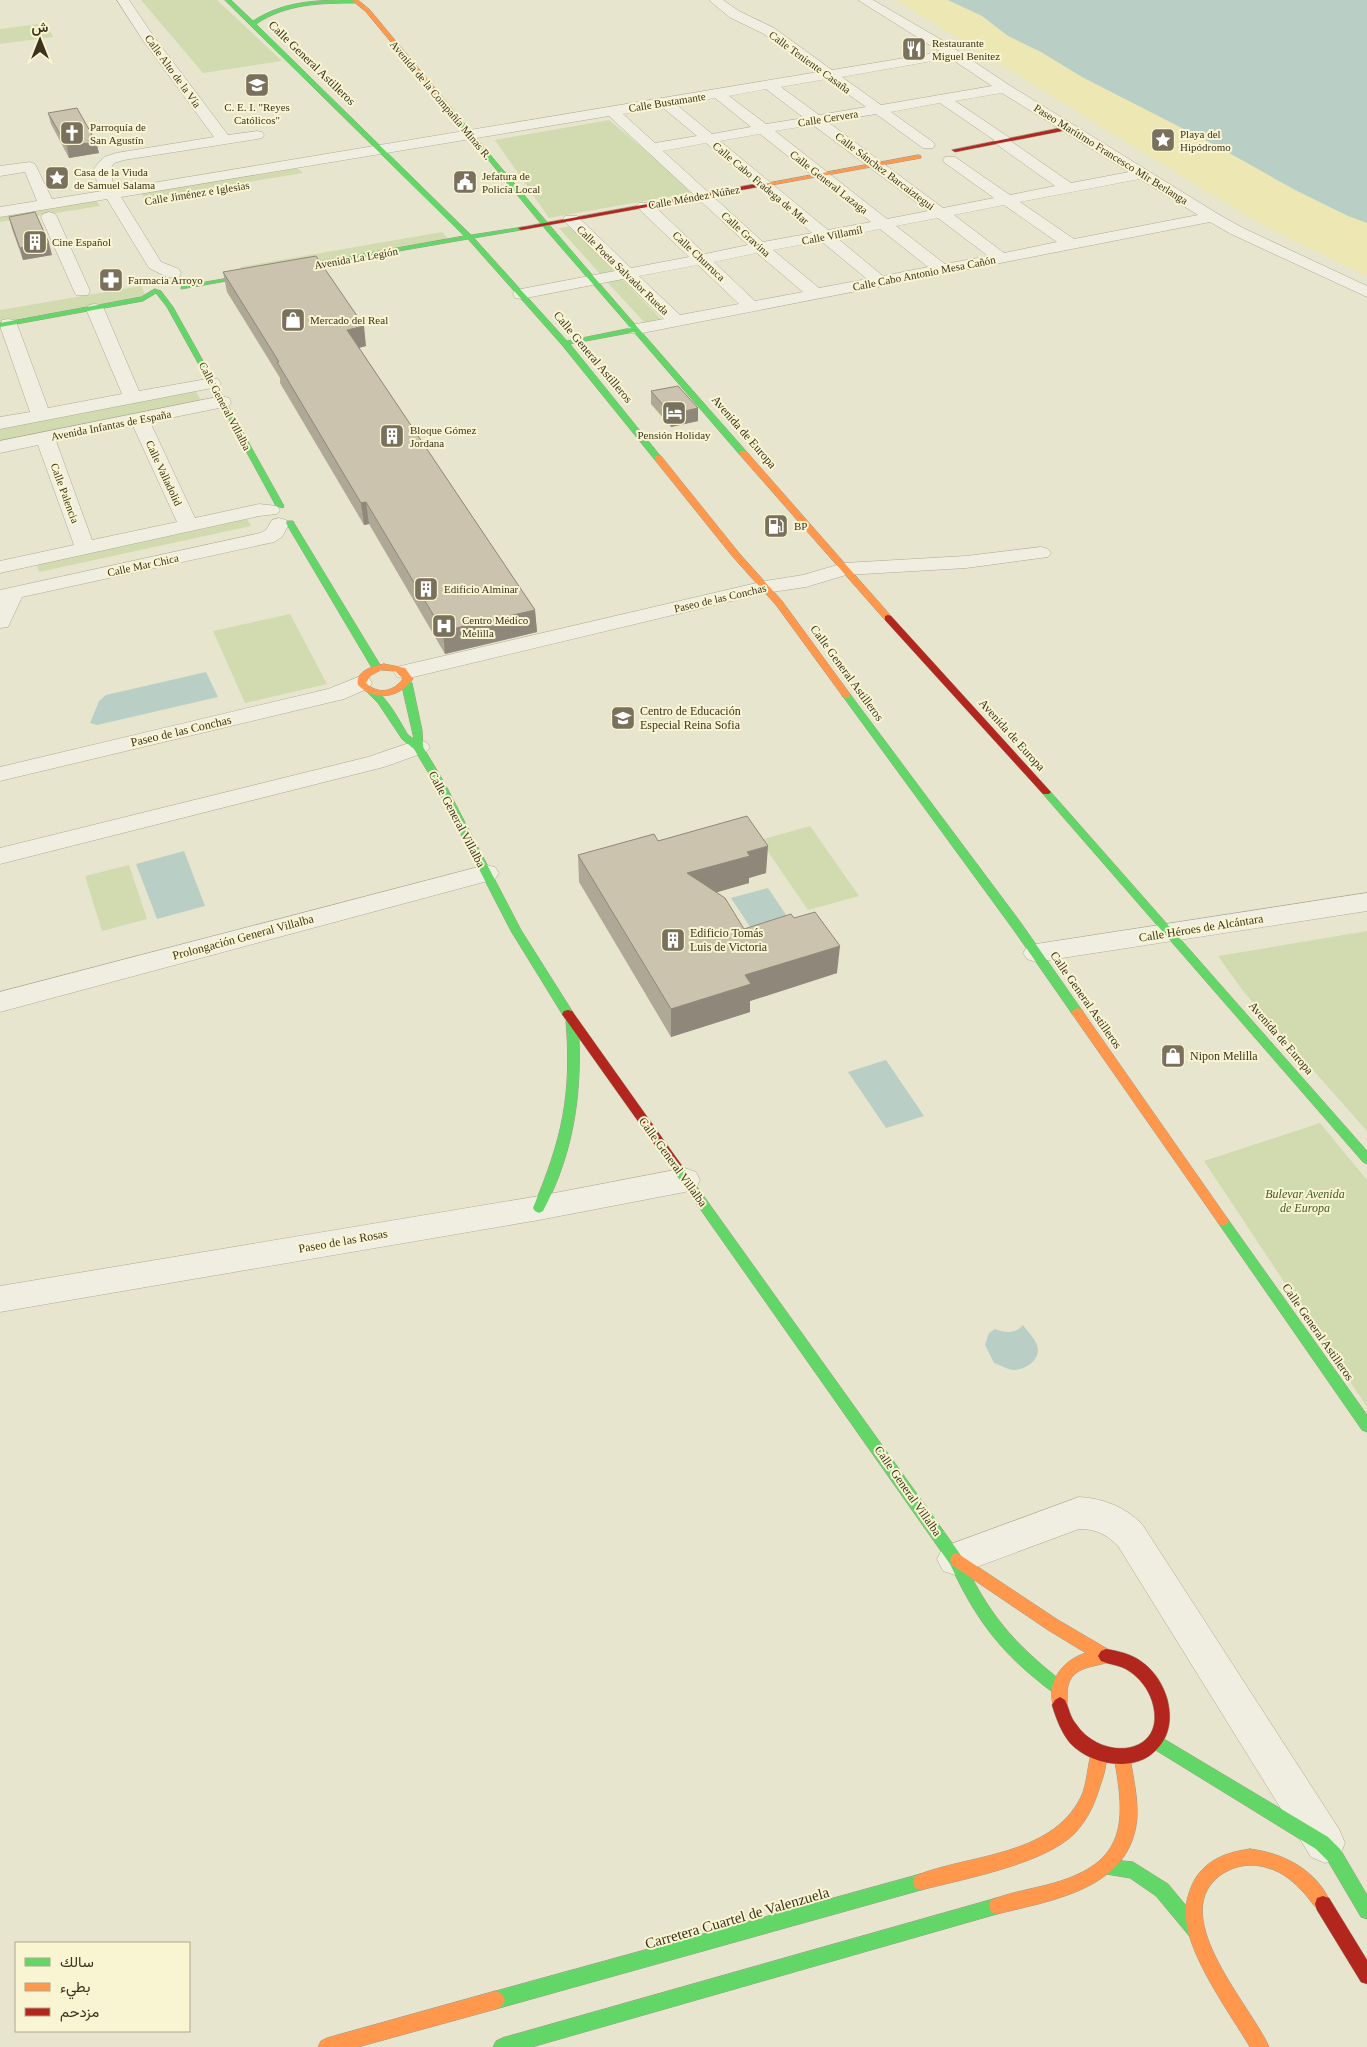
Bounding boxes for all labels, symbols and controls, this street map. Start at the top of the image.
north arrow [15,15,65,65]
street label: Calle General Astilleros [266,18,359,108]
text: ش [32,20,49,36]
street label: Calle Teniente Casaña [767,28,853,96]
street label: Calle Alto de la Vía [143,32,204,110]
restaurant icon: Restaurante Miguel Benitez [901,36,927,62]
place label: Restaurante Miguel Benitez [932,37,1000,62]
street label: Avenida de la Compañía Minas R. [388,38,494,162]
school or university icon: C. E. I. "Reyes Católicos" [244,72,270,98]
street label: Calle Bustamante [628,90,707,114]
place label: C. E. I. "Reyes Católicos" [224,101,290,126]
street label: Paseo Marítimo Francesco Mir Berlanga [1032,101,1190,207]
street label: Calle Cervera [797,107,859,129]
church icon: Parroquía de San Agustín [59,120,85,146]
place label: Parroquía de San Agustín [90,121,146,146]
place icon: Playa del Hipódromo [1150,127,1176,153]
place label: Playa del Hipódromo [1180,128,1231,153]
street label: Calle Sánchez Barcaiztegui [833,130,937,212]
street label: Calle Cabo Fradega de Mar [711,139,812,227]
street label: Calle General Lazaga [788,148,870,216]
place icon: Casa de la Viuda de Samuel Salama [44,165,70,191]
place label: Casa de la Viuda de Samuel Salama [74,166,155,191]
public building icon: Jefatura de Policía Local [452,169,478,195]
place label: Jefatura de Policía Local [482,170,540,195]
street label: Calle Jiménez e Iglesias [144,179,250,207]
street label: Calle Méndez Núñez [647,183,741,211]
street label: Calle Gravina [719,209,773,259]
street label: Calle Poeta Salvador Rueda [575,223,672,317]
street label: Calle Villamíl [801,223,863,247]
building icon: Cine Español [22,229,48,255]
street label: Calle Churruca [670,229,728,283]
place label: Cine Español [52,236,111,248]
street label: Avenida La Legión [313,245,399,271]
street label: Calle Cabo Antonio Mesa Cañón [851,253,997,293]
pharmacy icon: Farmacia Arroyo [98,267,124,293]
place label: Farmacia Arroyo [128,274,203,286]
shop icon: Mercado del Real [280,307,306,333]
street label: Calle General Astilleros [551,308,636,406]
place label: Mercado del Real [310,314,388,326]
street label: Calle General Villalba [197,360,253,452]
street label: Avenida de Europa [709,393,780,472]
hotel icon: Pensión Holiday [661,400,687,426]
street label: Avenida Infantas de España [50,407,172,443]
building icon: Bloque Gómez Jordana [379,423,405,449]
place label: Bloque Gómez Jordana [410,424,476,449]
place label: Pensión Holiday [637,429,711,441]
street label: Calle Valladolid [144,438,185,508]
street label: Calle Palencia [49,461,81,525]
fuel station icon: BP [763,513,789,539]
place label: BP [794,520,807,532]
street label: Calle Mar Chica [106,552,180,578]
building icon: Edificio Alminar [413,576,439,602]
street label: Paseo de las Conchas [673,582,767,614]
place label: Edificio Alminar [444,583,519,595]
hospital icon: Centro Médico Melilla [431,613,457,639]
place label: Centro Médico Melilla [462,614,529,639]
street label: Calle General Astilleros [807,622,887,724]
street label: Avenida de Europa [976,696,1048,774]
place label: Centro de Educación Especial Reina Sofia [640,704,741,732]
school or university icon: Centro de Educación Especial Reina Sofia [610,705,636,731]
street label: Paseo de las Conchas [129,713,233,749]
street label: Calle General Villalba [426,768,489,870]
street label: Prolongación General Villalba [171,911,316,963]
street label: Calle Héroes de Alcántara [1138,911,1265,945]
place label: Edificio Tomás Luis de Victoria [690,926,768,954]
building icon: Edificio Tomás Luis de Victoria [660,927,686,953]
street label: Calle General Astilleros [1047,949,1125,1052]
street label: Avenida de Europa [1246,999,1317,1078]
shop icon: Nipon Melilla [1160,1043,1186,1069]
place label: Nipon Melilla [1190,1049,1258,1063]
street label: Calle General Villalba [636,1115,711,1210]
park label: Bulevar Avenida de Europa [1265,1187,1345,1215]
street label: Paseo de las Rosas [297,1226,389,1256]
street label: Calle General Astilleros [1279,1281,1357,1384]
street label: Calle General Villalba [872,1443,945,1539]
street label: Carretera Cuartel de Valenzuela [643,1884,831,1952]
legend [15,1942,190,2032]
text: سالك [60,1954,94,1970]
text: بطيء [60,1979,90,2000]
text: مزدحم [60,2004,99,2022]

